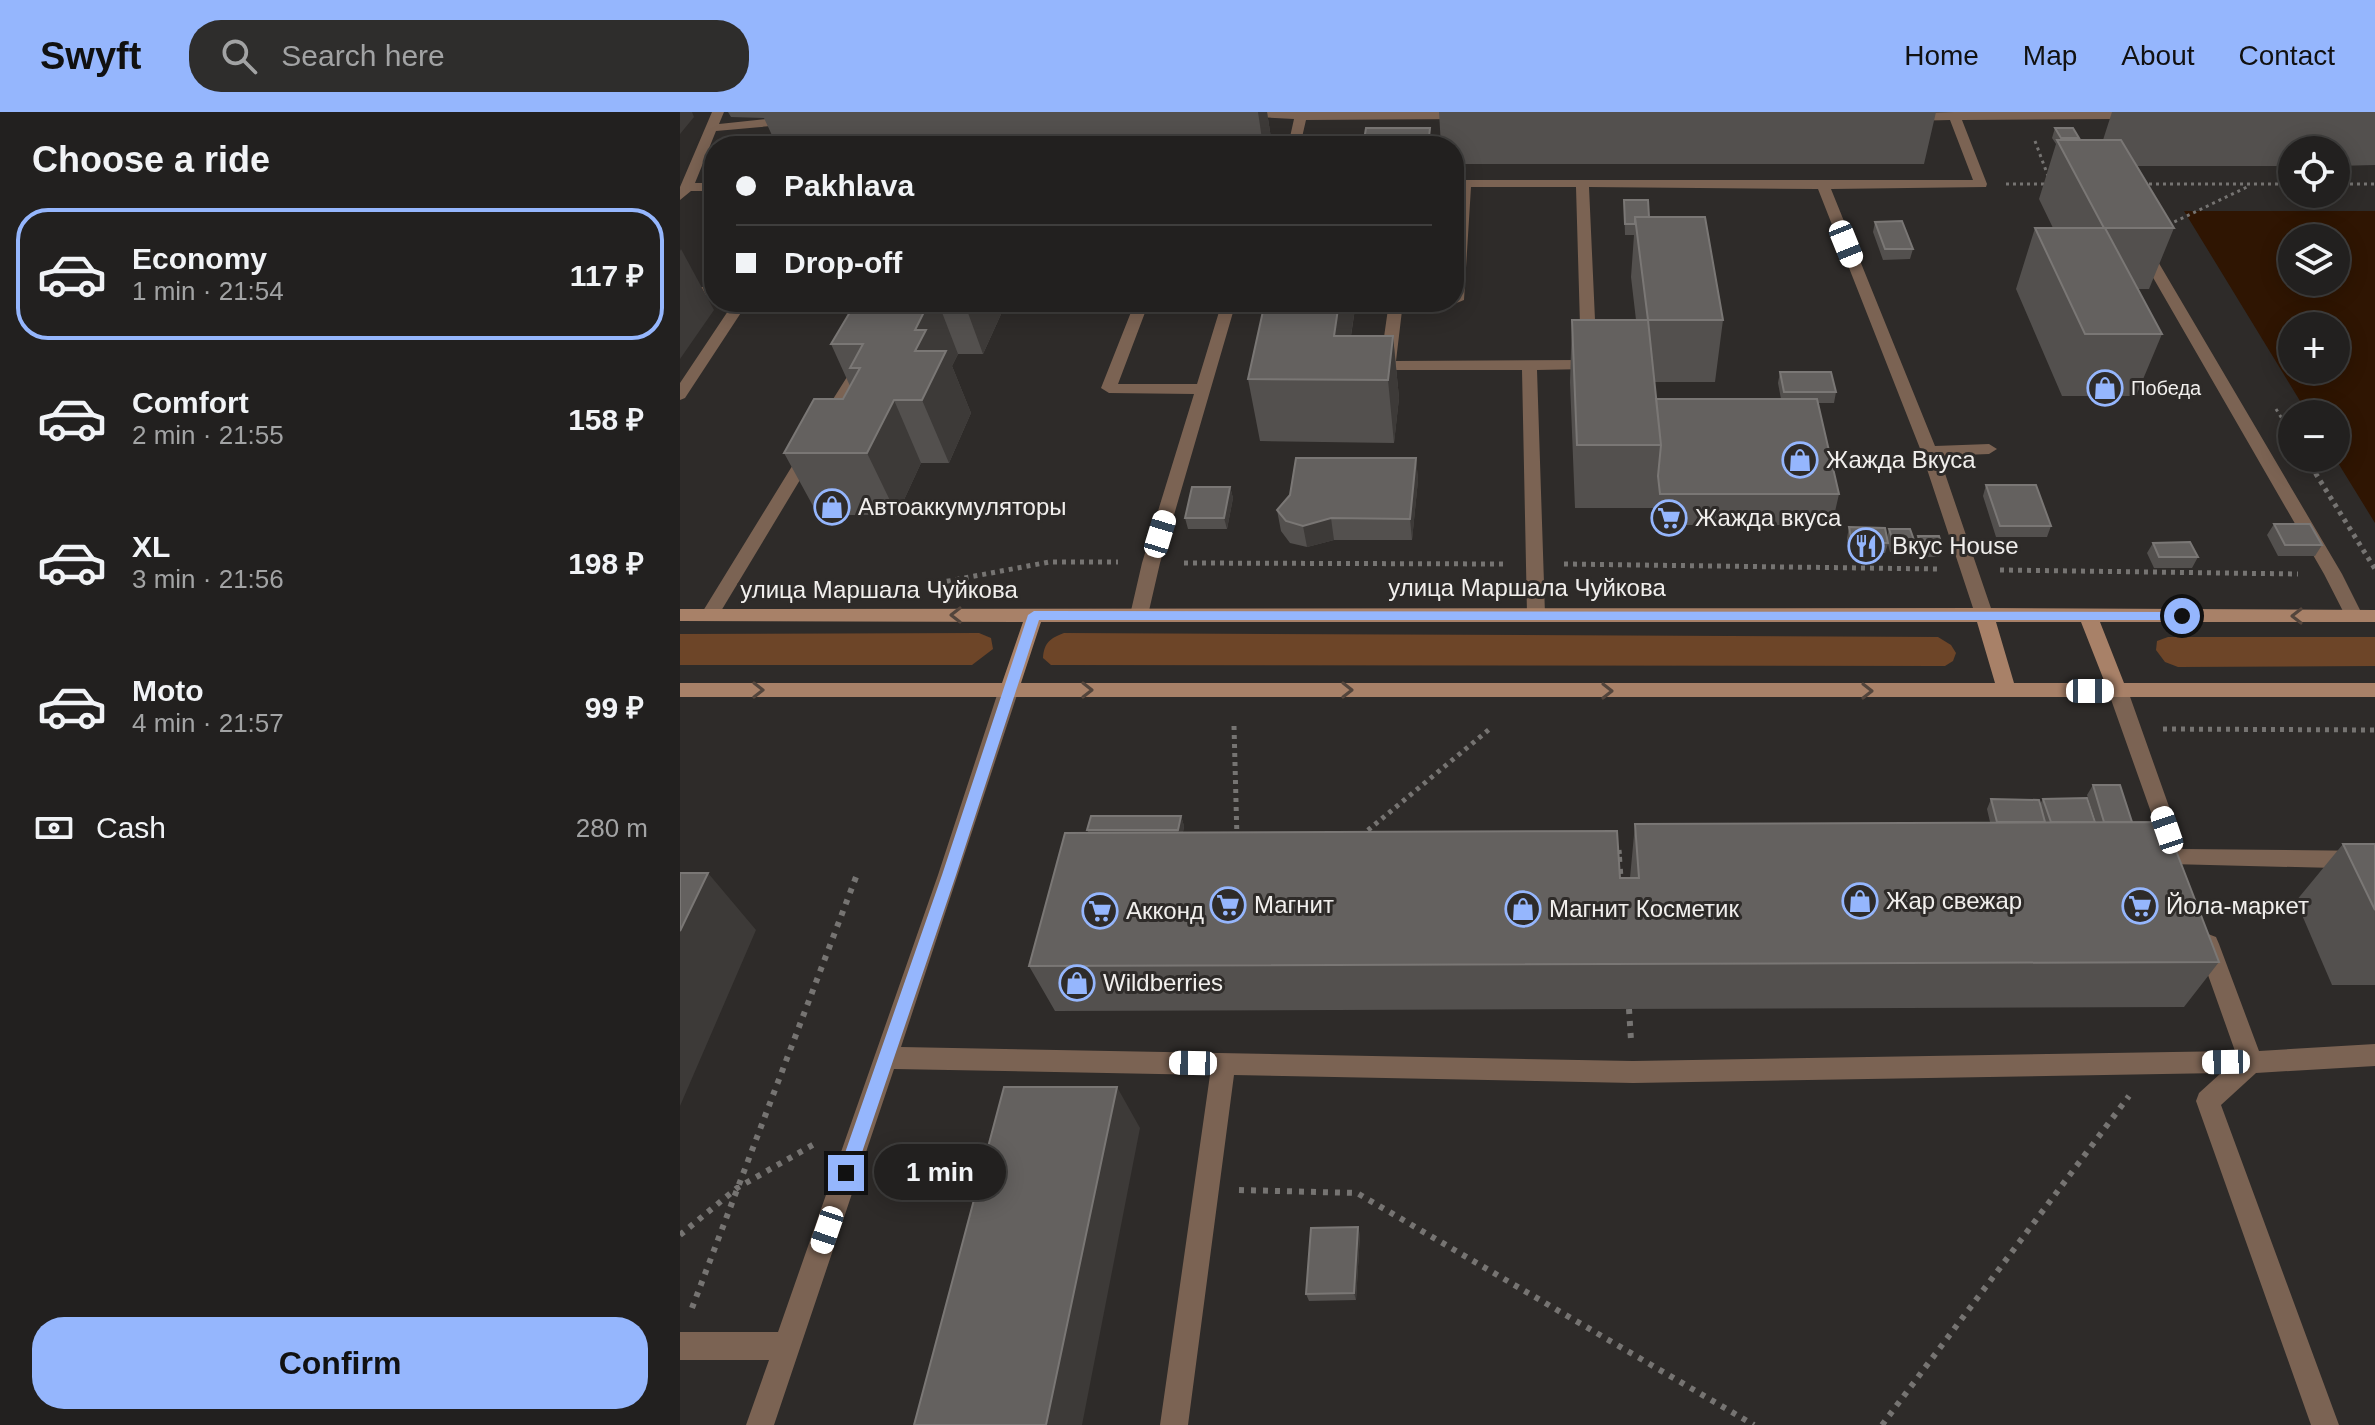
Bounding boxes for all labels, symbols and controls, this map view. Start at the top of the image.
search box [189,20,749,92]
icon: search [217,34,261,78]
text: Swyft [40,35,141,77]
text: Search here [281,39,445,72]
text: Home [1904,40,1979,71]
text: Map [2023,40,2077,71]
text: About [2121,40,2195,71]
text: Contact [2239,40,2335,71]
map controls [2278,136,2350,472]
button: locate [2278,136,2350,208]
text: Choose a ride [32,139,270,180]
text: Pakhlava [784,169,914,202]
car [1826,217,1866,271]
button: layers [2278,224,2350,296]
icon: car [36,238,108,310]
text: Economy [132,242,267,275]
text: Drop-off [784,246,902,279]
text: 117 ₽ [570,259,644,292]
text: 1 min · 21:54 [132,276,284,306]
button: + [2278,312,2350,384]
shop icon: Победа [2086,369,2124,407]
place label: Победа [2131,377,2202,399]
icon: car [36,382,108,454]
text: Comfort [132,386,249,419]
button: − [2278,400,2350,472]
text: 158 ₽ [568,403,644,436]
text: 2 min · 21:55 [132,420,284,450]
shop icon: Жажда Вкуса [1781,441,1819,479]
place label: Жажда Вкуса [1826,446,1976,473]
shop icon: Автоаккумуляторы [813,488,851,526]
place label: Автоаккумуляторы [858,493,1067,520]
supermarket icon: Жажда вкуса [1650,499,1688,537]
place label: Жажда вкуса [1695,504,1842,531]
car [1142,508,1178,560]
icon: car [36,526,108,598]
restaurant icon: Вкус House [1847,527,1885,565]
text: XL [132,530,170,563]
place label: Вкус House [1892,532,2019,559]
text: 198 ₽ [568,547,644,580]
text: 3 min · 21:56 [132,564,284,594]
street label: улица Маршала Чуйкова [1388,574,1666,601]
street label: улица Маршала Чуйкова [740,576,1018,603]
route start [2164,598,2200,634]
one-way arrow [949,606,962,624]
one-way arrow [2290,607,2303,625]
icon: car [36,670,108,742]
text: Moto [132,674,204,707]
car [2066,679,2114,703]
one-way arrow [752,681,765,699]
one-way arrow [1081,681,1094,699]
one-way arrow [1341,681,1354,699]
one-way arrow [1601,682,1614,700]
one-way arrow [1861,682,1874,700]
text: 99 ₽ [585,691,644,724]
text: 4 min · 21:57 [132,708,284,738]
car [2148,803,2186,857]
icon: cash [32,806,76,850]
text: Cash [96,811,166,844]
text: 280 m [576,813,648,843]
shop icon: Жар свежар [1841,882,1879,920]
supermarket icon: Магнит [1209,886,1247,924]
place label: Жар свежар [1886,887,2022,914]
supermarket icon: Йола-маркет [2121,887,2159,925]
shop icon: Магнит Косметик [1504,890,1542,928]
place label: Магнит [1254,891,1334,918]
supermarket icon: Акконд [1081,892,1119,930]
place label: Йола-маркет [2166,892,2309,919]
place label: Магнит Косметик [1549,895,1739,922]
place label: Акконд [1126,897,1204,924]
shop icon: Wildberries [1058,964,1096,1002]
place label: Wildberries [1103,969,1223,996]
car [2202,1050,2250,1074]
car [1169,1051,1217,1075]
callout: 1 min [874,1145,1006,1201]
route end [828,1155,864,1191]
text: 1 min [906,1157,974,1187]
car [808,1203,846,1257]
button: Confirm [32,1317,648,1409]

